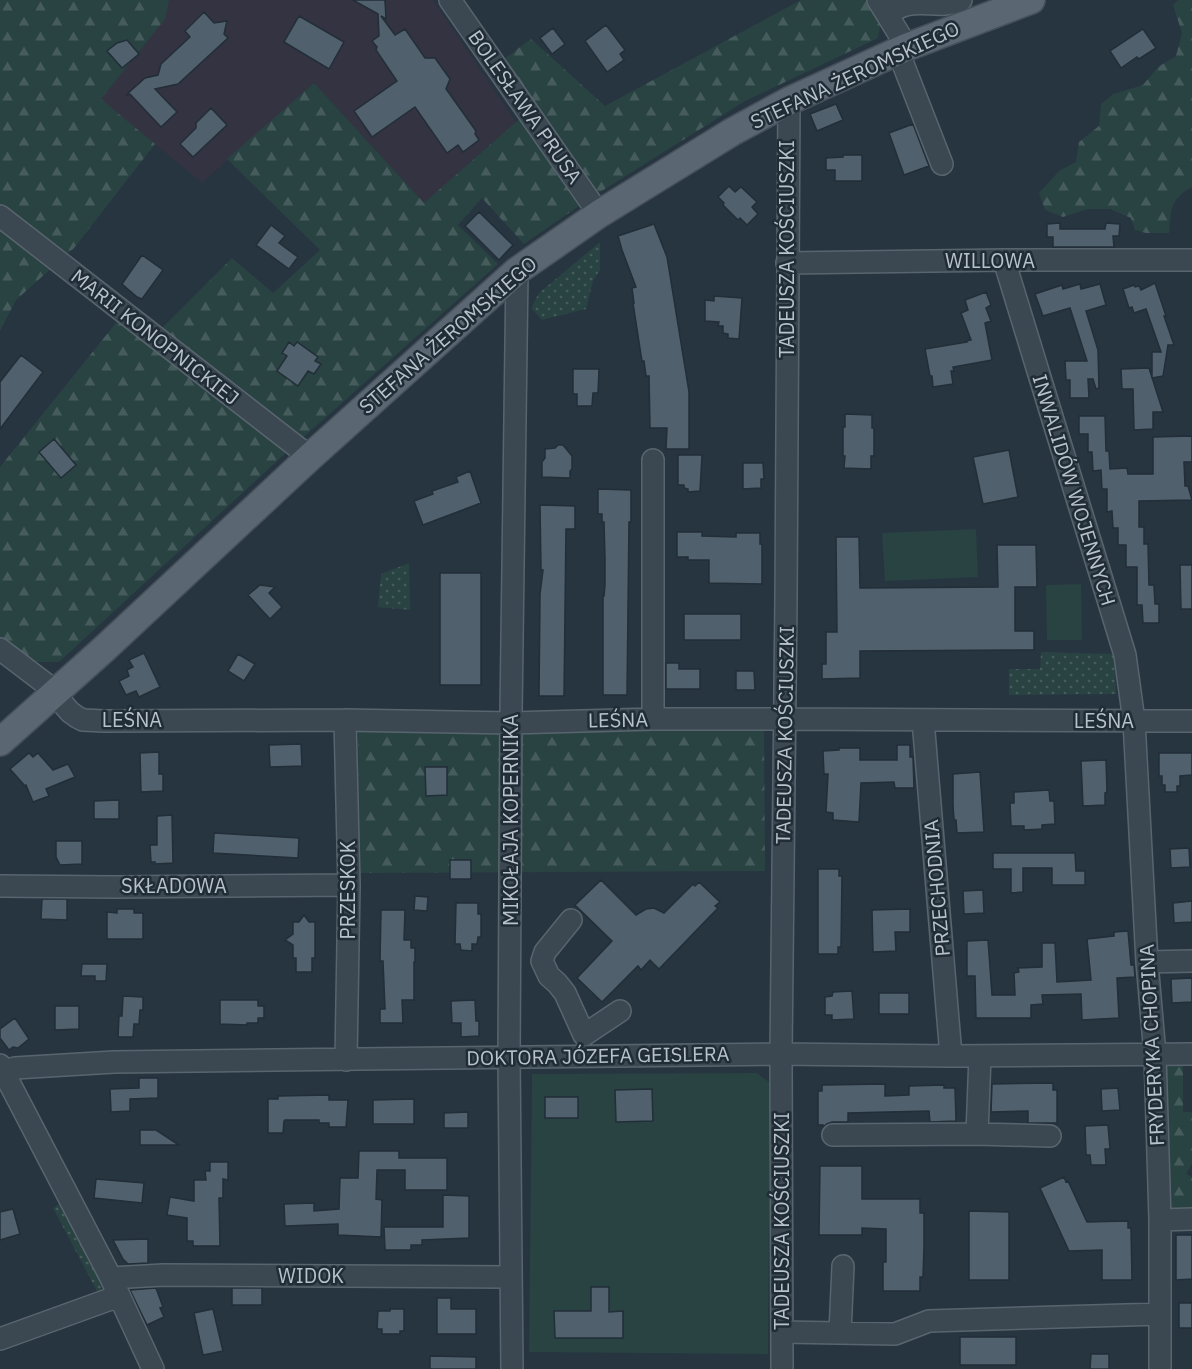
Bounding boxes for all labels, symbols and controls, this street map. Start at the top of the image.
street label: STEFANA ŻEROMSKIEGO [746,14,964,135]
street label: BOLESŁAWA PRUSA [462,25,589,189]
street label: TADEUSZA KOŚCIUSZKI [773,140,800,358]
street label: WILLOWA [945,247,1035,274]
street label: STEFANA ŻEROMSKIEGO [353,250,542,419]
street label: MARII KONOPNICKIEJ [66,263,245,411]
street label: INWALIDÓW WOJENNYCH [1026,371,1123,609]
street label: TADEUSZA KOŚCIUSZKI [769,626,800,844]
street label: LEŚNA [588,705,649,734]
street label: LEŚNA [102,706,162,733]
street label: LEŚNA [1074,707,1134,734]
street label: MIKOŁAJA KOPERNIKA [497,714,524,926]
street label: PRZECHODNIA [917,818,956,958]
street label: PRZESKOK [334,840,361,939]
street label: SKŁADOWA [121,872,227,899]
street label: FRYDERYKA CHOPINA [1133,943,1170,1147]
street label: DOKTORA JÓZEFA GEISLERA [466,1040,730,1071]
street label: TADEUSZA KOŚCIUSZKI [768,1112,795,1330]
street label: WIDOK [278,1262,344,1289]

